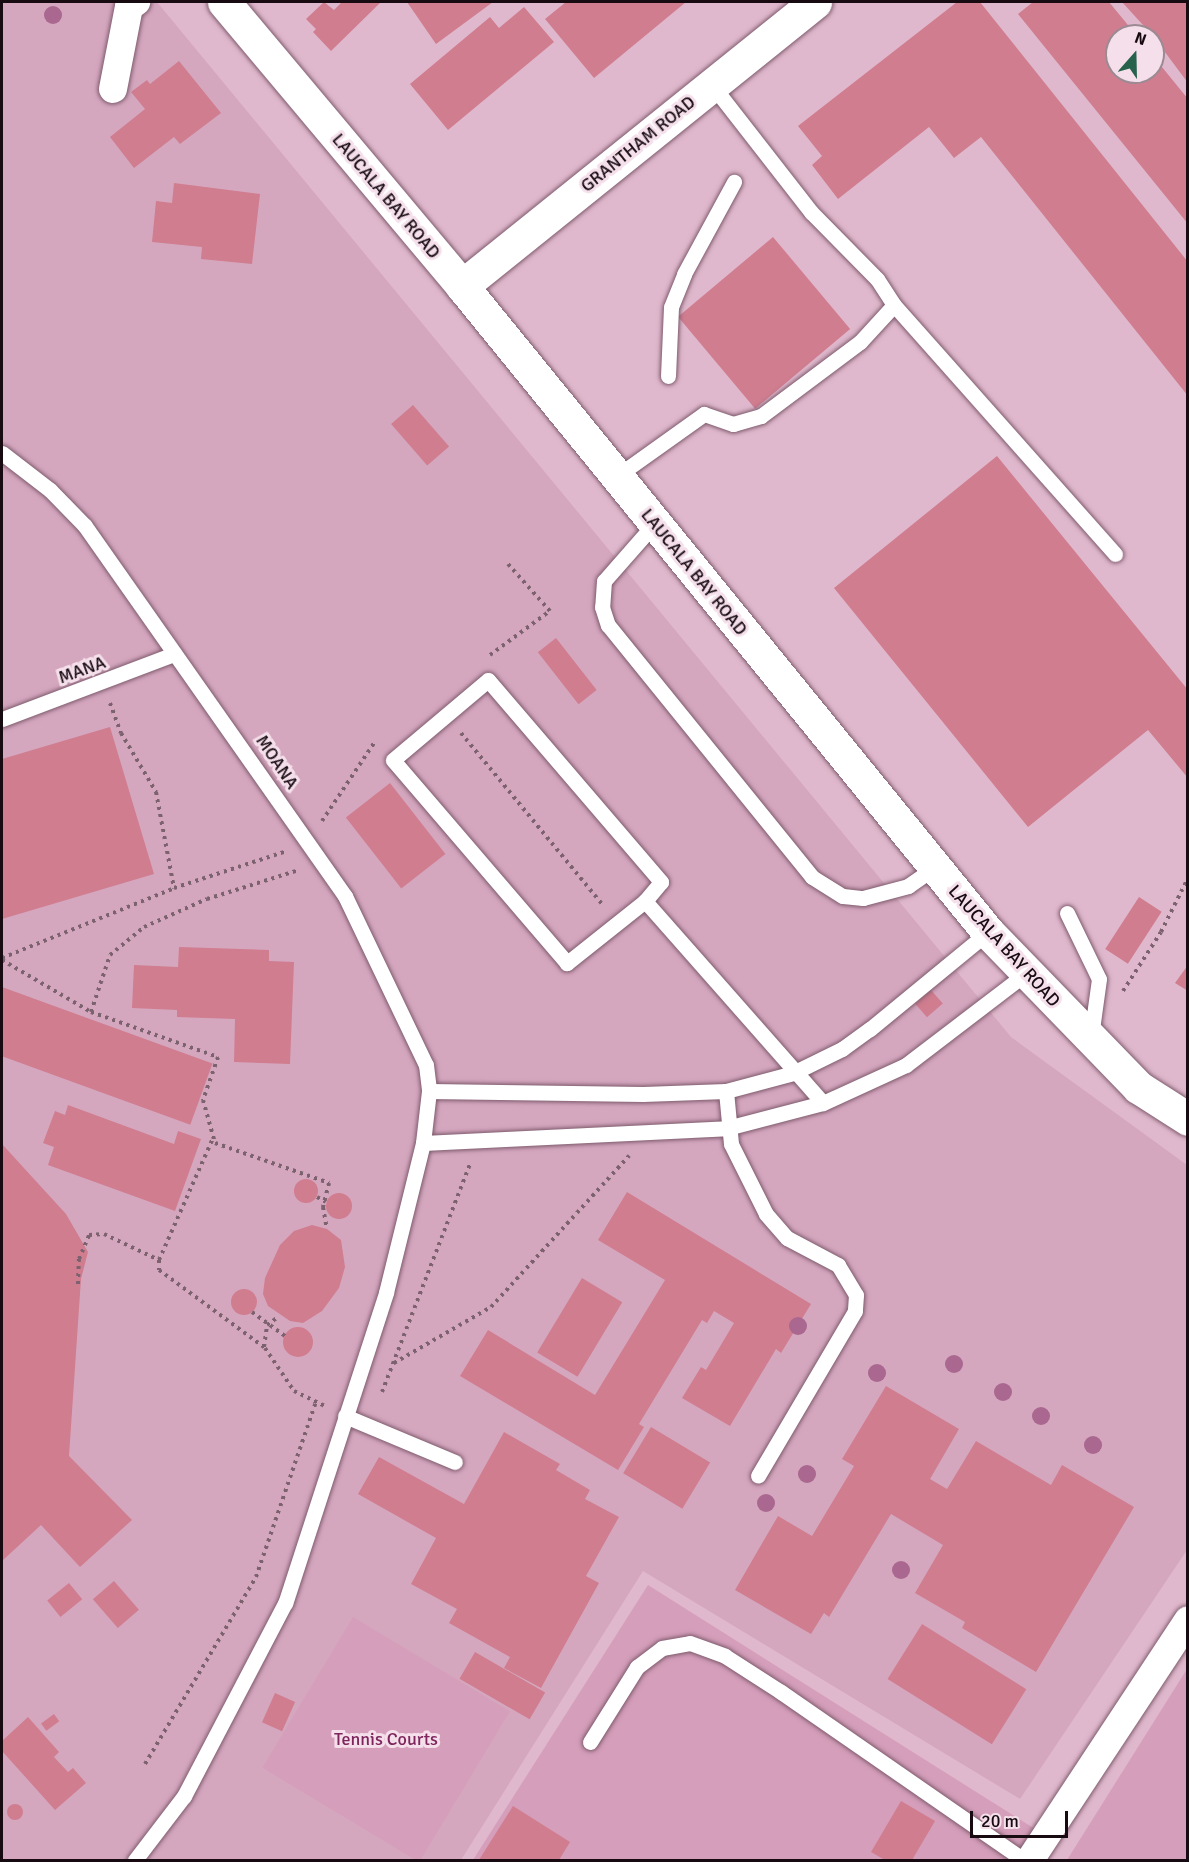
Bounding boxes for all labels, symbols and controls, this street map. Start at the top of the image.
north arrow [1105,24,1165,84]
text: N [1132,28,1149,50]
street label: GRANTHAM ROAD [576,91,700,197]
street label: LAUCALA BAY ROAD [327,129,445,263]
street label: LAUCALA BAY ROAD [636,504,752,640]
street label: MANA [55,652,109,688]
street label: MOANA [251,731,303,793]
street label: LAUCALA BAY ROAD [944,881,1064,1011]
park label: Tennis Courts [334,1728,438,1750]
scale bar [973,1799,1070,1837]
text: 20 m [981,1810,1019,1832]

